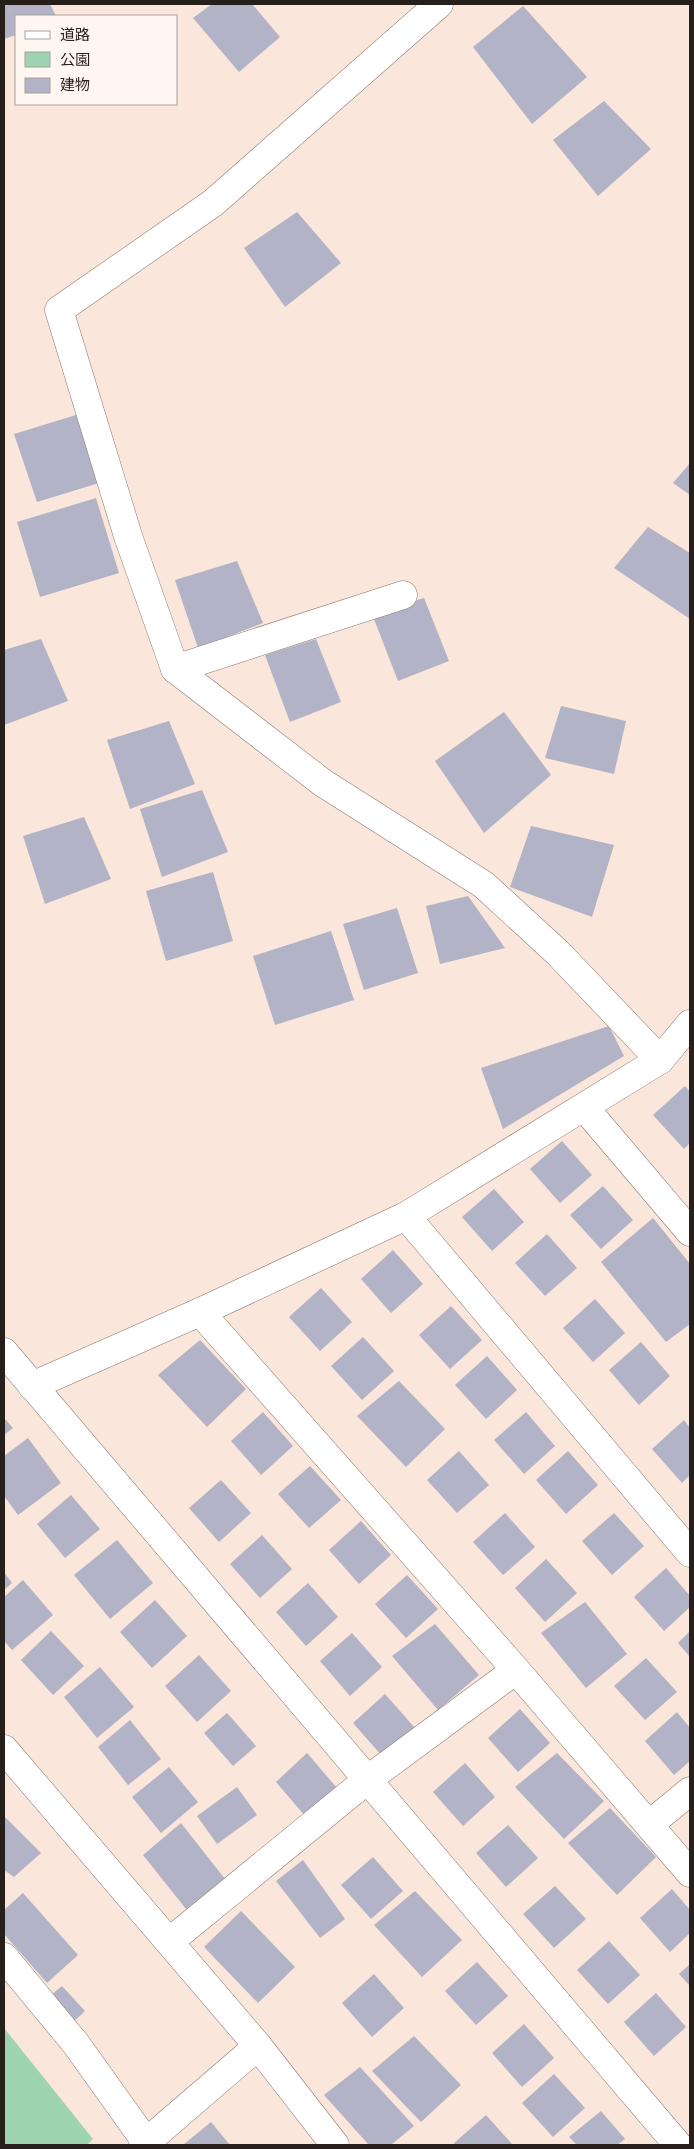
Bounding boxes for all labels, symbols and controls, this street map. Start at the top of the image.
legend [15,15,178,105]
text: 道路 [60,25,90,45]
text: 公園 [60,50,90,70]
text: 建物 [60,75,90,95]

